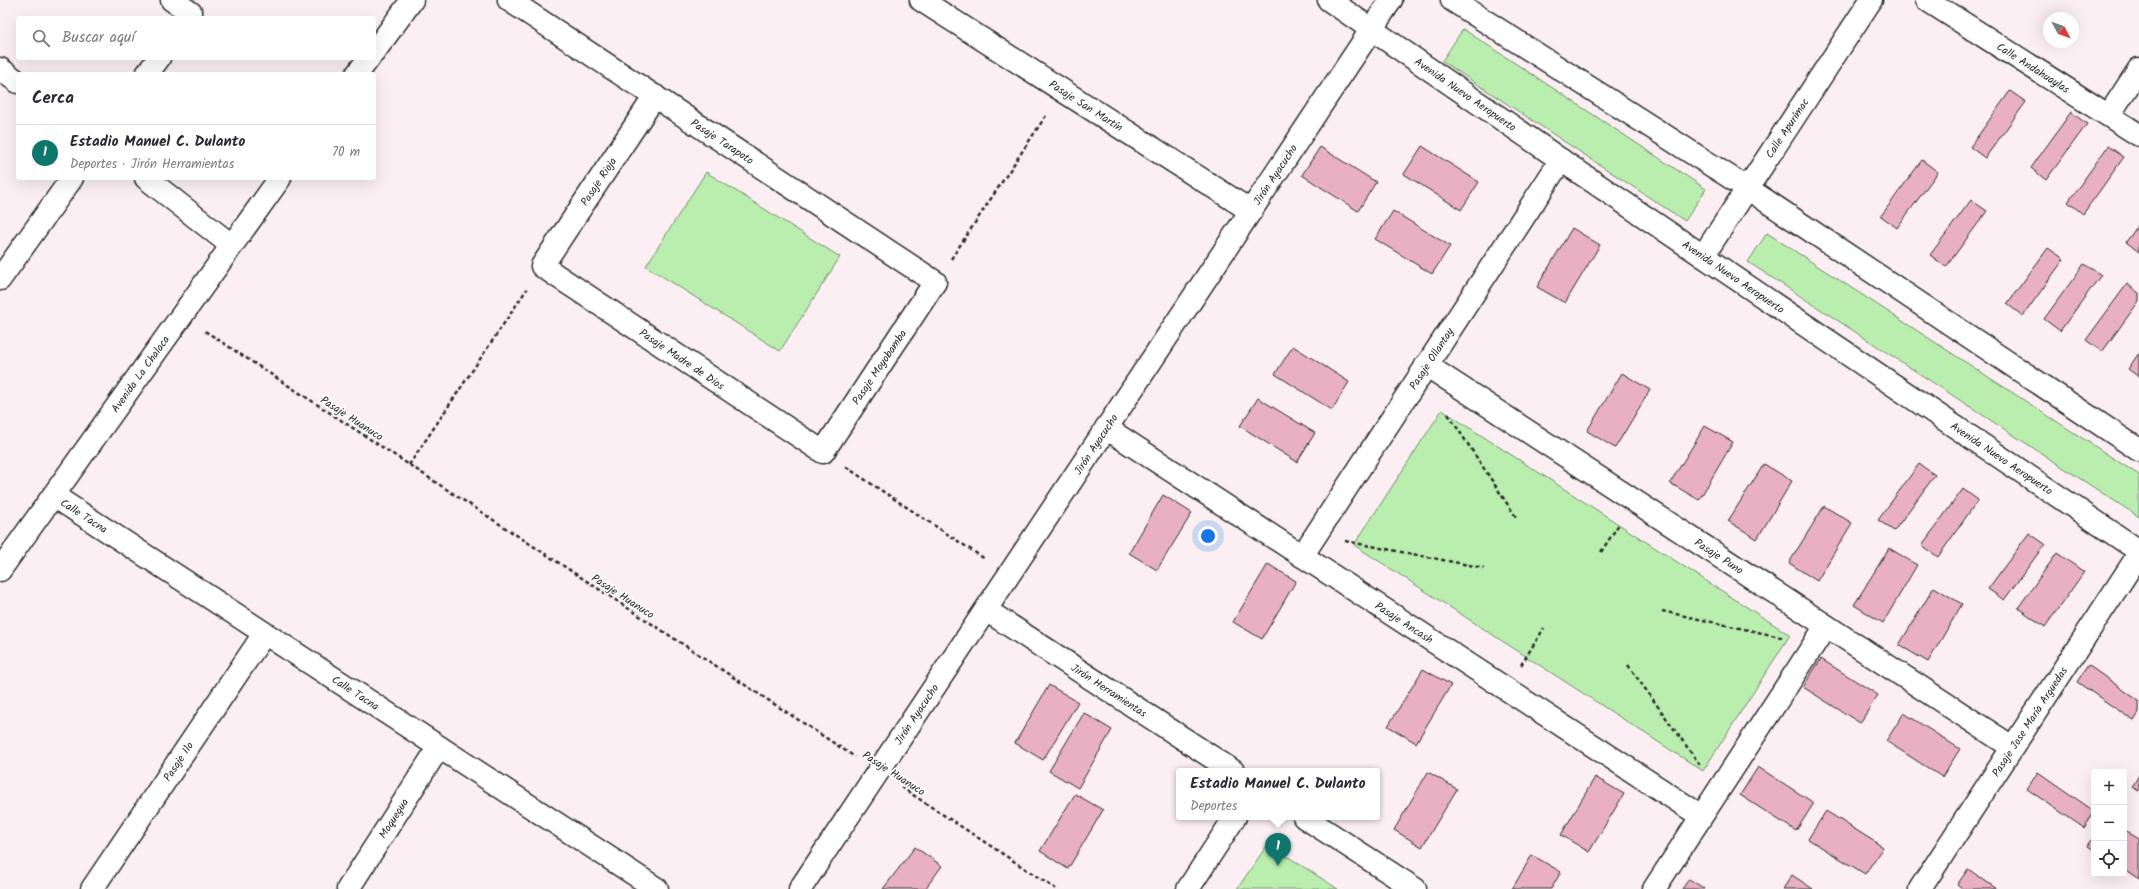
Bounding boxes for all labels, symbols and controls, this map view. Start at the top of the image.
north arrow [2043,12,2079,48]
search box [16,16,376,60]
text: Buscar aquí [62,26,135,50]
icon: search [30,27,52,49]
street label: Calle Andahuaylas [1993,38,2073,99]
street label: Avenida Nuevo Aeropuerto [1410,53,1520,137]
street label: Pasaje San Martín [1045,76,1126,137]
text: Cerca [32,85,74,112]
street label: Calle Apurímac [1761,95,1814,162]
street label: Pasaje Tarapoto [687,115,757,170]
text: Estadio Manuel C. Dulanto [70,130,245,154]
street label: Jirón Ayacucho [1249,141,1303,209]
text: 1 [43,142,47,163]
text: 70 m [332,142,360,163]
text: Deportes · Jirón Herramientas [70,154,234,175]
street label: Pasaje Rioja [576,154,622,210]
street label: Avenida Nuevo Aeropuerto [1678,236,1788,319]
street label: Pasaje Madre de Dios [635,324,728,395]
street label: Pasaje Ollantay [1405,324,1459,394]
street label: Pasaje Moyobamba [848,326,912,409]
street label: Avenida La Chalaca [107,332,175,417]
street label: Pasaje Huanuco [316,392,387,446]
street label: Jirón Ayacucho [1070,411,1123,479]
street label: Avenida Nuevo Aeropuerto [1946,418,2056,500]
street label: Calle Tacna [56,494,111,539]
your location [1198,526,1218,546]
street label: Pasaje Puno [1691,534,1747,580]
street label: Pasaje Huanuco [587,570,658,624]
street label: Pasaje Ancash [1371,598,1436,649]
street label: Jirón Herramientas [1067,660,1151,723]
street label: Pasaje Jose María Arguedas [1988,663,2073,781]
street label: Calle Tacna [328,671,382,716]
street label: Jirón Ayacucho [890,681,944,749]
street label: Pasaje Ilo [159,738,199,785]
street label: Pasaje Huanuco [858,747,929,801]
popup [1176,768,1380,820]
map controls [2091,769,2127,877]
button: + [2091,769,2127,805]
text: Estadio Manuel C. Dulanto [1190,772,1366,796]
street label: Moquegua [374,795,414,843]
text: Deportes [1190,796,1237,817]
button: − [2091,805,2127,841]
pin: 1 [1265,833,1291,866]
button: locate [2091,841,2127,877]

